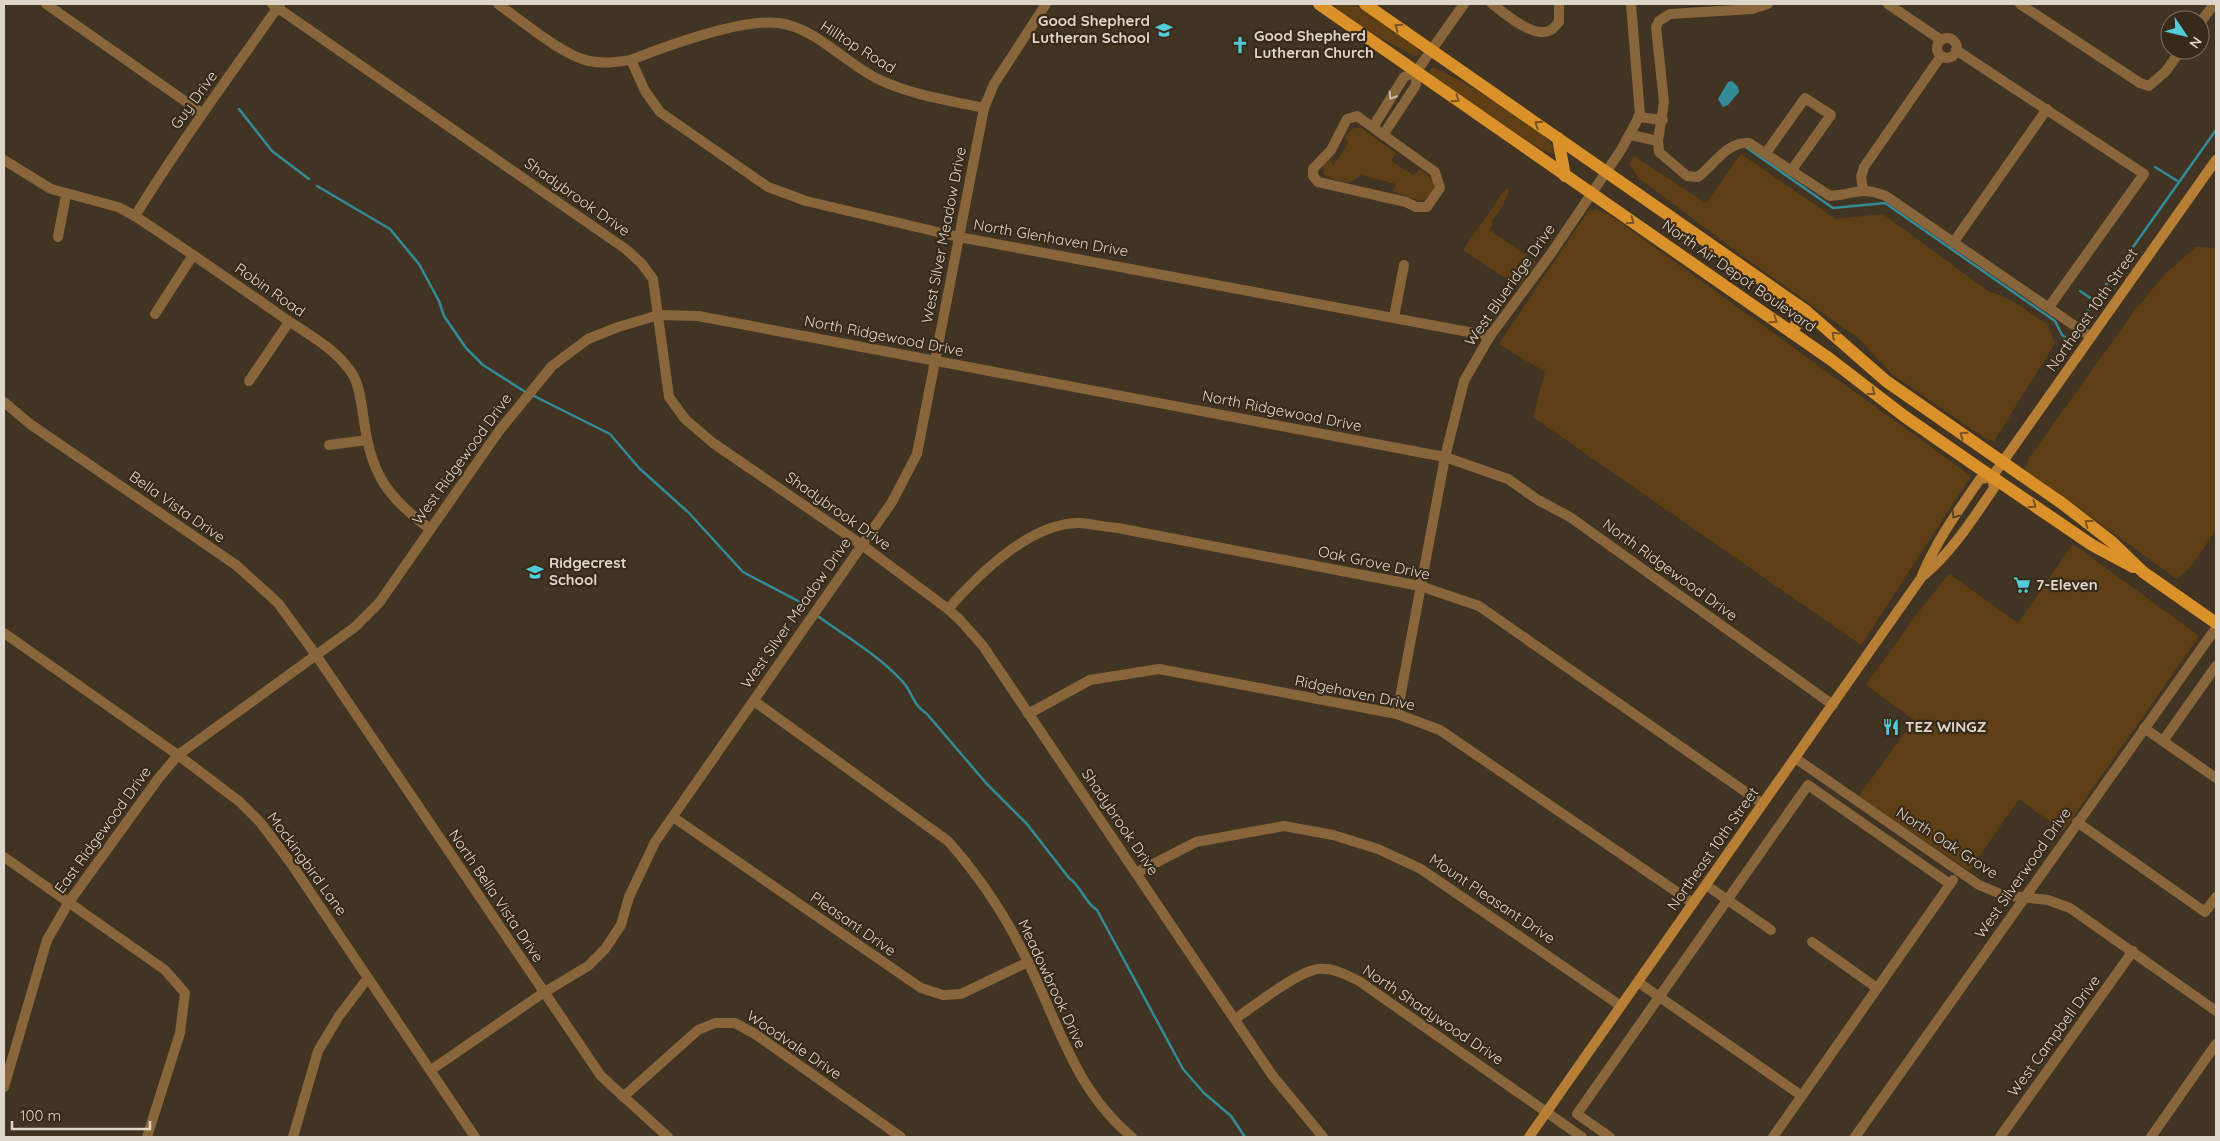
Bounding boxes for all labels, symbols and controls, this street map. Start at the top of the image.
north arrow [2160,10,2210,60]
place label: Good Shepherd Lutheran School [1032,11,1150,47]
street label: Hilltop Road [817,16,899,77]
school or university icon: Good Shepherd Lutheran School [1154,20,1174,40]
one-way arrow [1395,24,1404,33]
place label: Good Shepherd Lutheran Church [1254,26,1374,62]
text: N [2185,33,2206,52]
church icon: Good Shepherd Lutheran Church [1230,35,1250,55]
street label: Guy Drive [166,67,221,133]
one-way arrow [1389,91,1398,100]
one-way arrow [1451,93,1460,102]
one-way arrow [1534,121,1543,130]
street label: West Silver Meadow Drive [917,145,970,325]
street label: Shadybrook Drive [521,153,634,240]
street label: North Glenhaven Drive [972,215,1130,260]
one-way arrow [1625,215,1635,224]
street label: North Air Depot Boulevard [1659,215,1820,336]
street label: West Blueridge Drive [1460,220,1559,349]
street label: Northeast 10th Street [2042,244,2141,375]
street label: Robin Road [232,258,309,321]
street label: North Ridgewood Drive [803,311,965,360]
one-way arrow [1768,314,1778,323]
one-way arrow [1831,332,1840,341]
street label: North Ridgewood Drive [1201,386,1363,435]
one-way arrow [1867,386,1876,395]
street label: West Ridgewood Drive [408,389,516,528]
one-way arrow [1959,432,1969,441]
street label: Bella Vista Drive [126,466,229,547]
street label: Shadybrook Drive [782,467,895,554]
one-way arrow [2027,499,2036,508]
one-way arrow [1952,509,1961,519]
street label: North Ridgewood Drive [1599,514,1741,625]
one-way arrow [2084,520,2094,529]
street label: West Silver Meadow Drive [736,534,855,692]
street label: Oak Grove Drive [1316,541,1432,584]
place label: Ridgecrest School [549,553,627,589]
school or university icon: Ridgecrest School [525,562,545,582]
supermarket icon: 7-Eleven [2012,575,2032,595]
place label: 7-Eleven [2036,575,2098,594]
street label: Ridgehaven Drive [1293,670,1417,715]
restaurant icon: TEZ WINGZ [1881,717,1901,737]
place label: TEZ WINGZ [1905,717,1987,736]
street label: East Ridgewood Drive [50,762,155,897]
street label: Shadybrook Drive [1078,765,1163,879]
street label: Northeast 10th Street [1663,783,1762,914]
street label: North Oak Grove [1893,803,2002,883]
street label: West Silverwood Drive [1970,804,2075,942]
street label: Mockingbird Lane [263,808,351,919]
street label: North Bella Vista Drive [445,826,548,966]
street label: Mount Pleasant Drive [1426,849,1559,948]
street label: Pleasant Drive [807,887,900,960]
street label: Meadowbrook Drive [1014,916,1091,1051]
street label: North Shadywood Drive [1359,960,1507,1069]
street label: West Campbell Drive [2003,971,2104,1100]
street label: Woodvale Drive [743,1006,845,1083]
scale bar [12,1098,150,1130]
text: 100 m [20,1106,61,1125]

